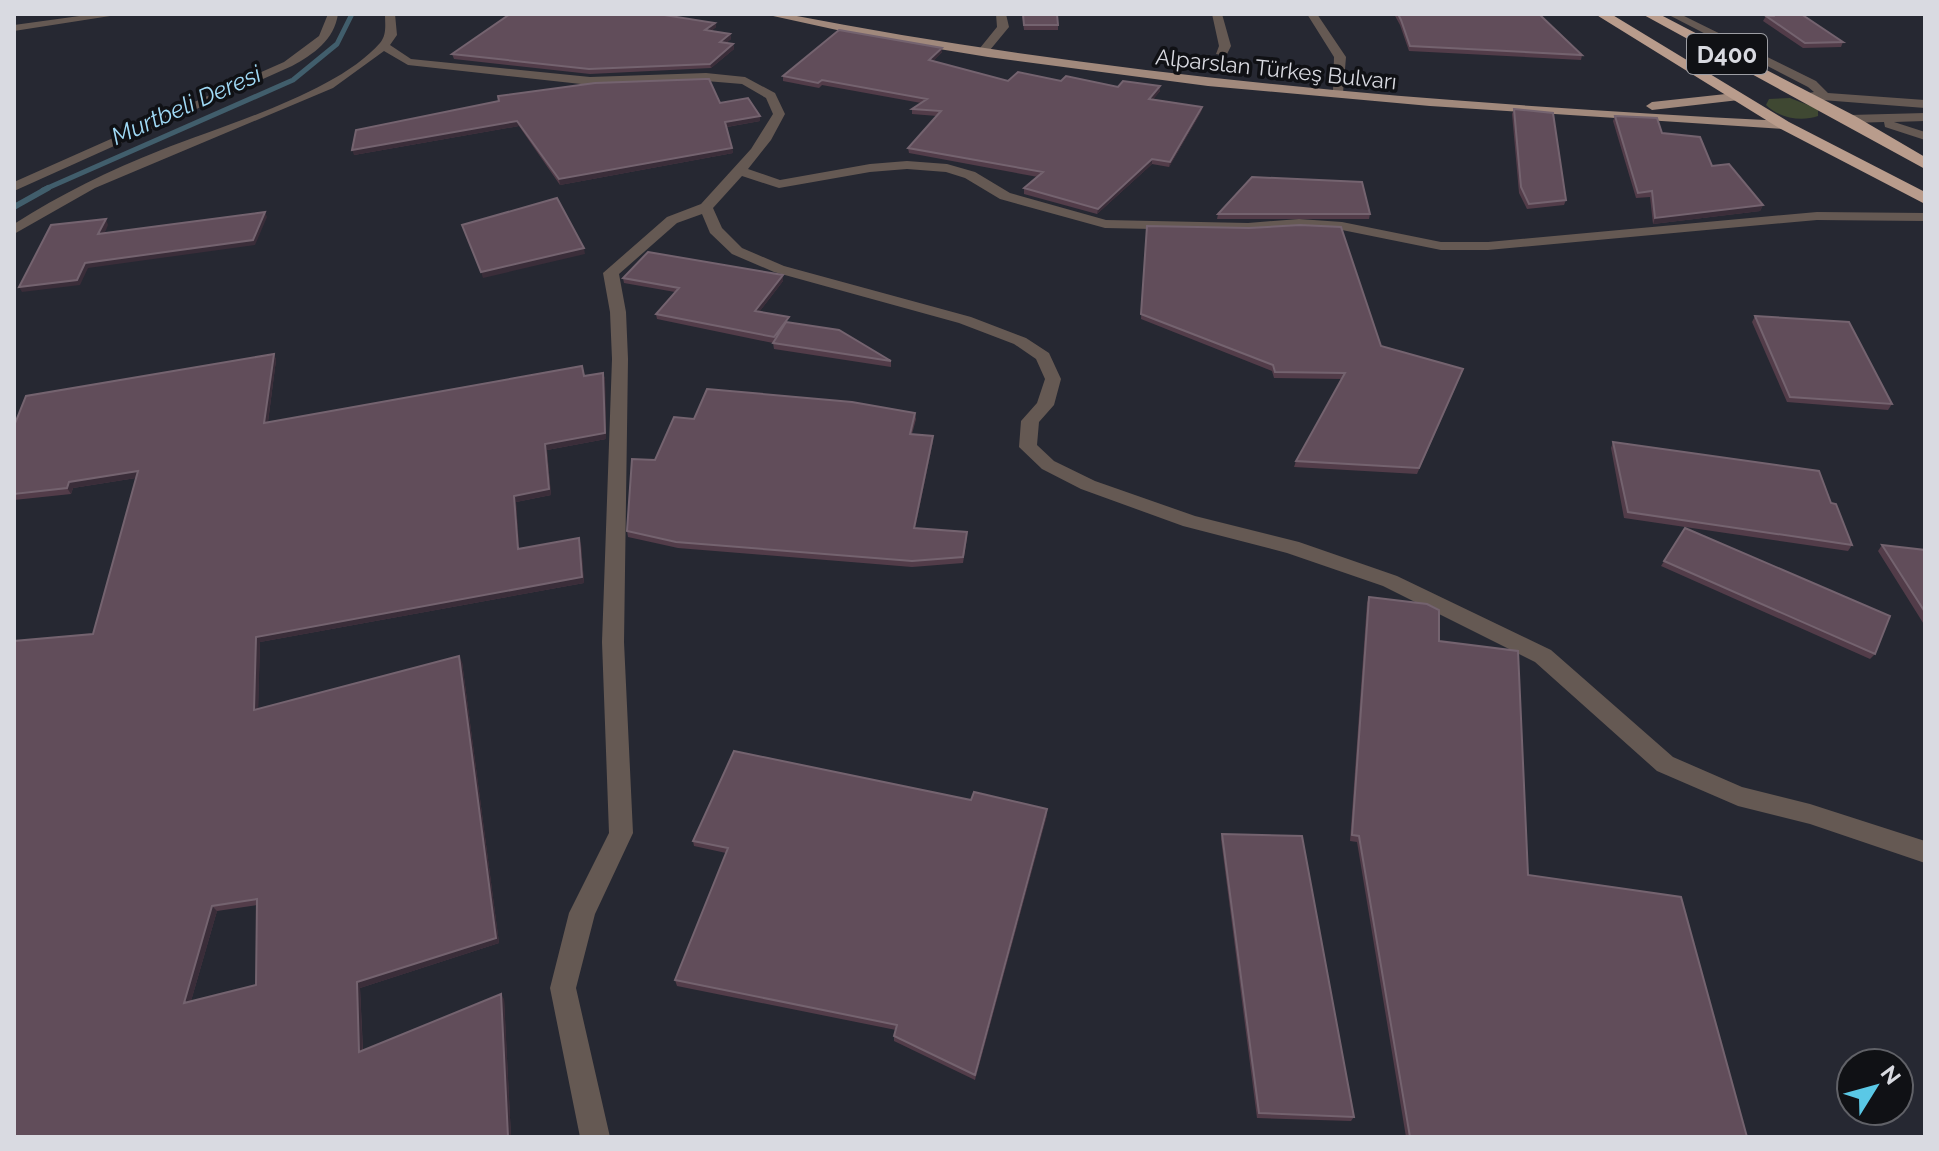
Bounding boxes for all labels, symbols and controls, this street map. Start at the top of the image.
road number: D400 [1687,34,1767,74]
street label: Alparslan Türkeş Bulvarı [1154,43,1398,95]
water label: Murtbeli Deresi [107,59,266,151]
north arrow [1835,1047,1915,1127]
text: N [1876,1060,1906,1089]

